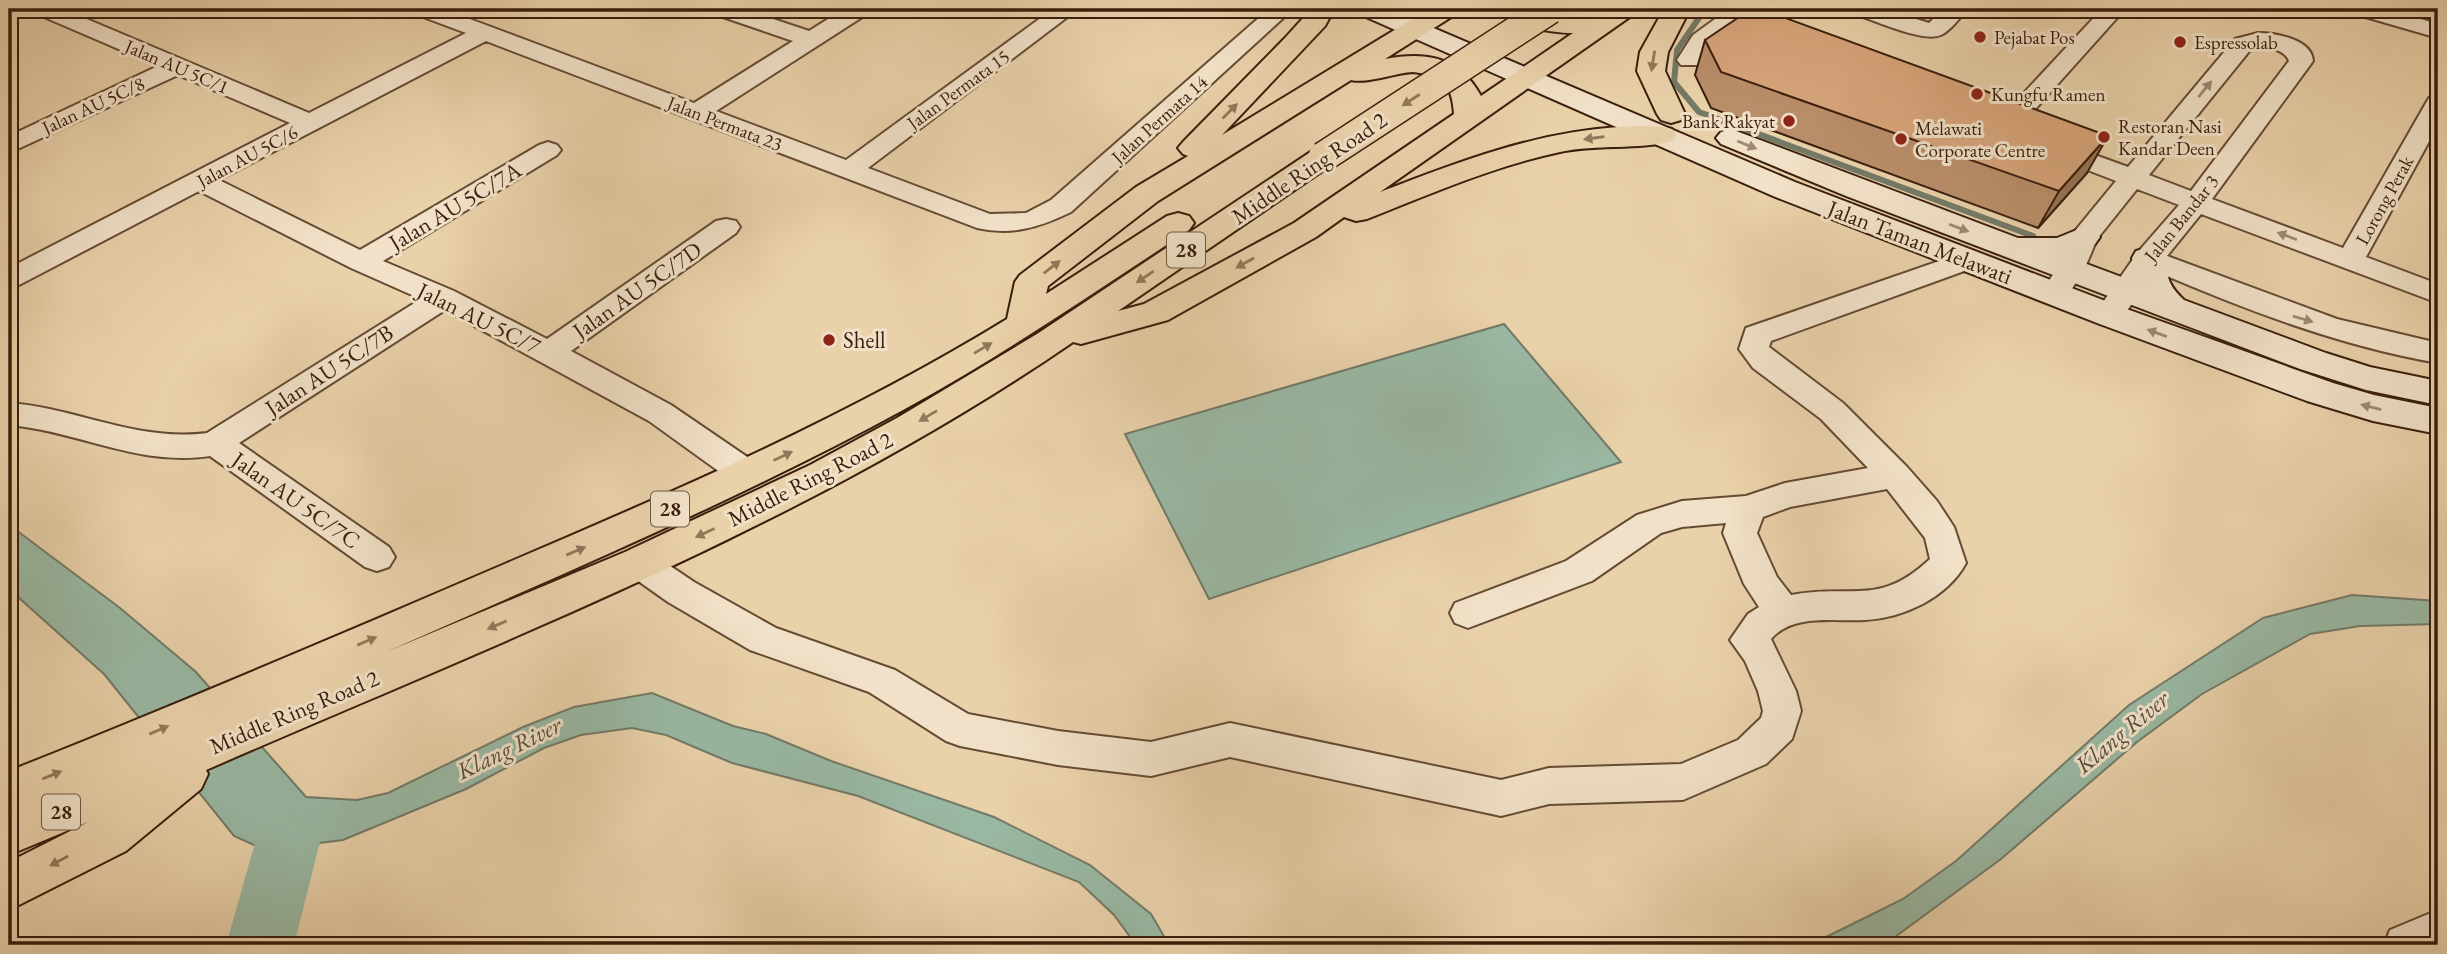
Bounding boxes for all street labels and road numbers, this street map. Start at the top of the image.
street label: Jalan AU 5C/1 [119,33,232,100]
street label: Jalan Permata 15 [900,44,1015,136]
street label: Jalan Permata 14 [1104,69,1213,171]
street label: Jalan AU 5C/8 [36,71,148,141]
street label: Jalan Permata 23 [662,89,786,157]
street label: Middle Ring Road 2 [1225,105,1393,231]
street label: Jalan AU 5C/6 [191,120,302,194]
street label: Lorong Perak [2350,150,2420,249]
street label: Jalan AU 5C/7A [382,154,528,258]
street label: Jalan Bandar 3 [2137,170,2224,269]
street label: Jalan Taman Melawati [1822,192,2017,291]
road number: 28 [1167,232,1205,268]
street label: Jalan AU 5C/7D [565,234,707,347]
street label: Jalan AU 5C/7 [411,274,546,361]
street label: Jalan AU 5C/7B [257,317,399,424]
street label: Middle Ring Road 2 [722,424,898,534]
street label: Jalan AU 5C/7C [224,444,366,555]
road number: 28 [651,491,689,526]
street label: Middle Ring Road 2 [205,663,383,761]
road number: 28 [42,794,80,830]

